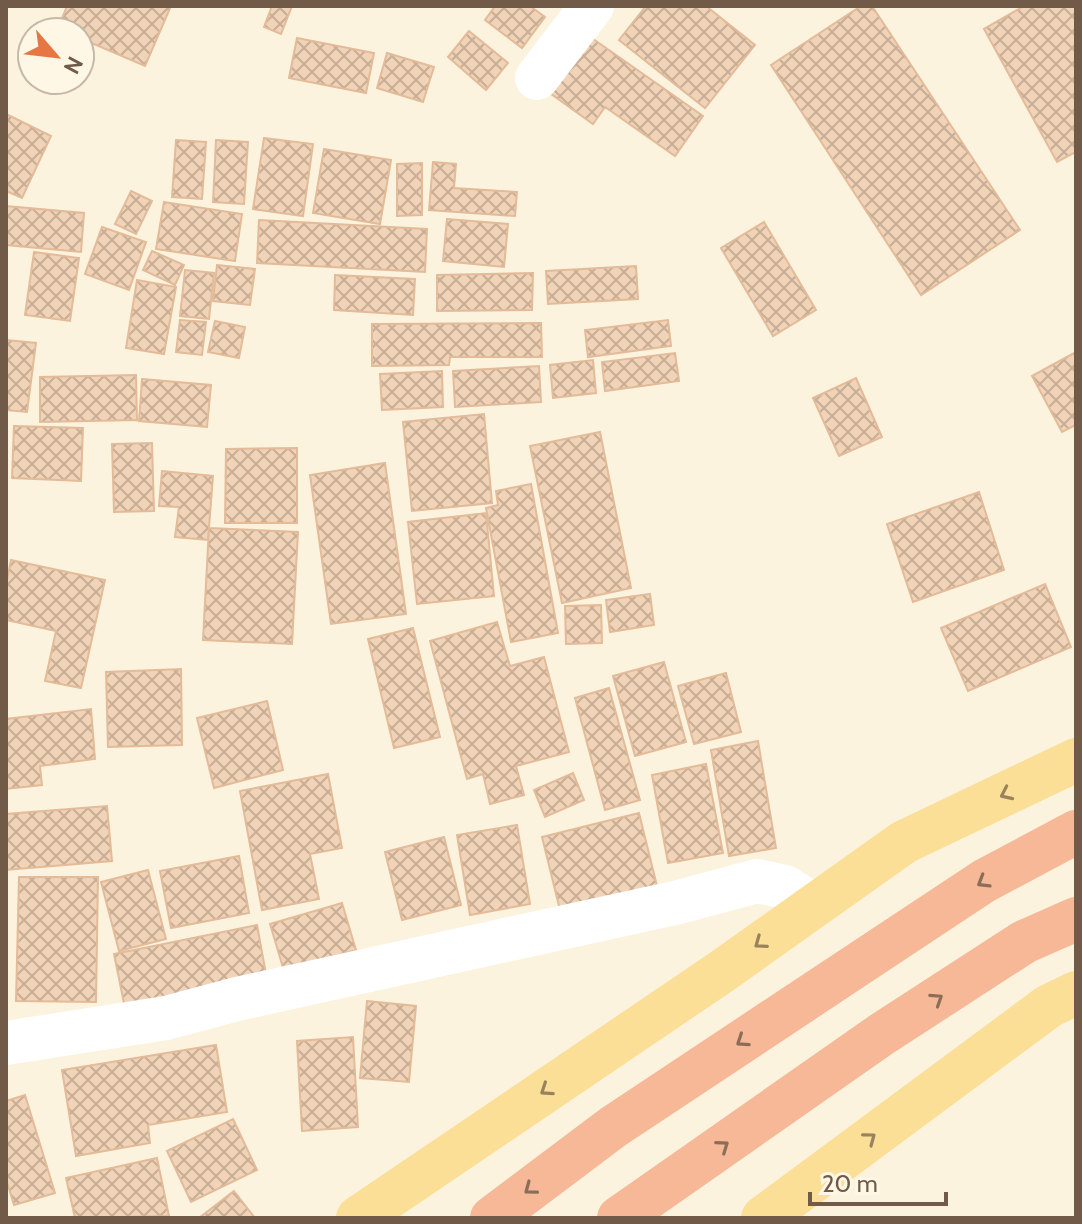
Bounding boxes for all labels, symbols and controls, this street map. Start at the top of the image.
north arrow [16,16,96,96]
text: N [58,52,89,78]
one-way arrow [999,784,1014,800]
one-way arrow [977,873,992,888]
one-way arrow [755,933,769,948]
one-way arrow [928,993,943,1008]
one-way arrow [737,1031,751,1046]
one-way arrow [541,1080,555,1095]
one-way arrow [861,1133,876,1147]
one-way arrow [714,1141,728,1156]
scale bar [810,1156,946,1206]
text: 20 m [822,1169,878,1198]
one-way arrow [524,1180,539,1194]

